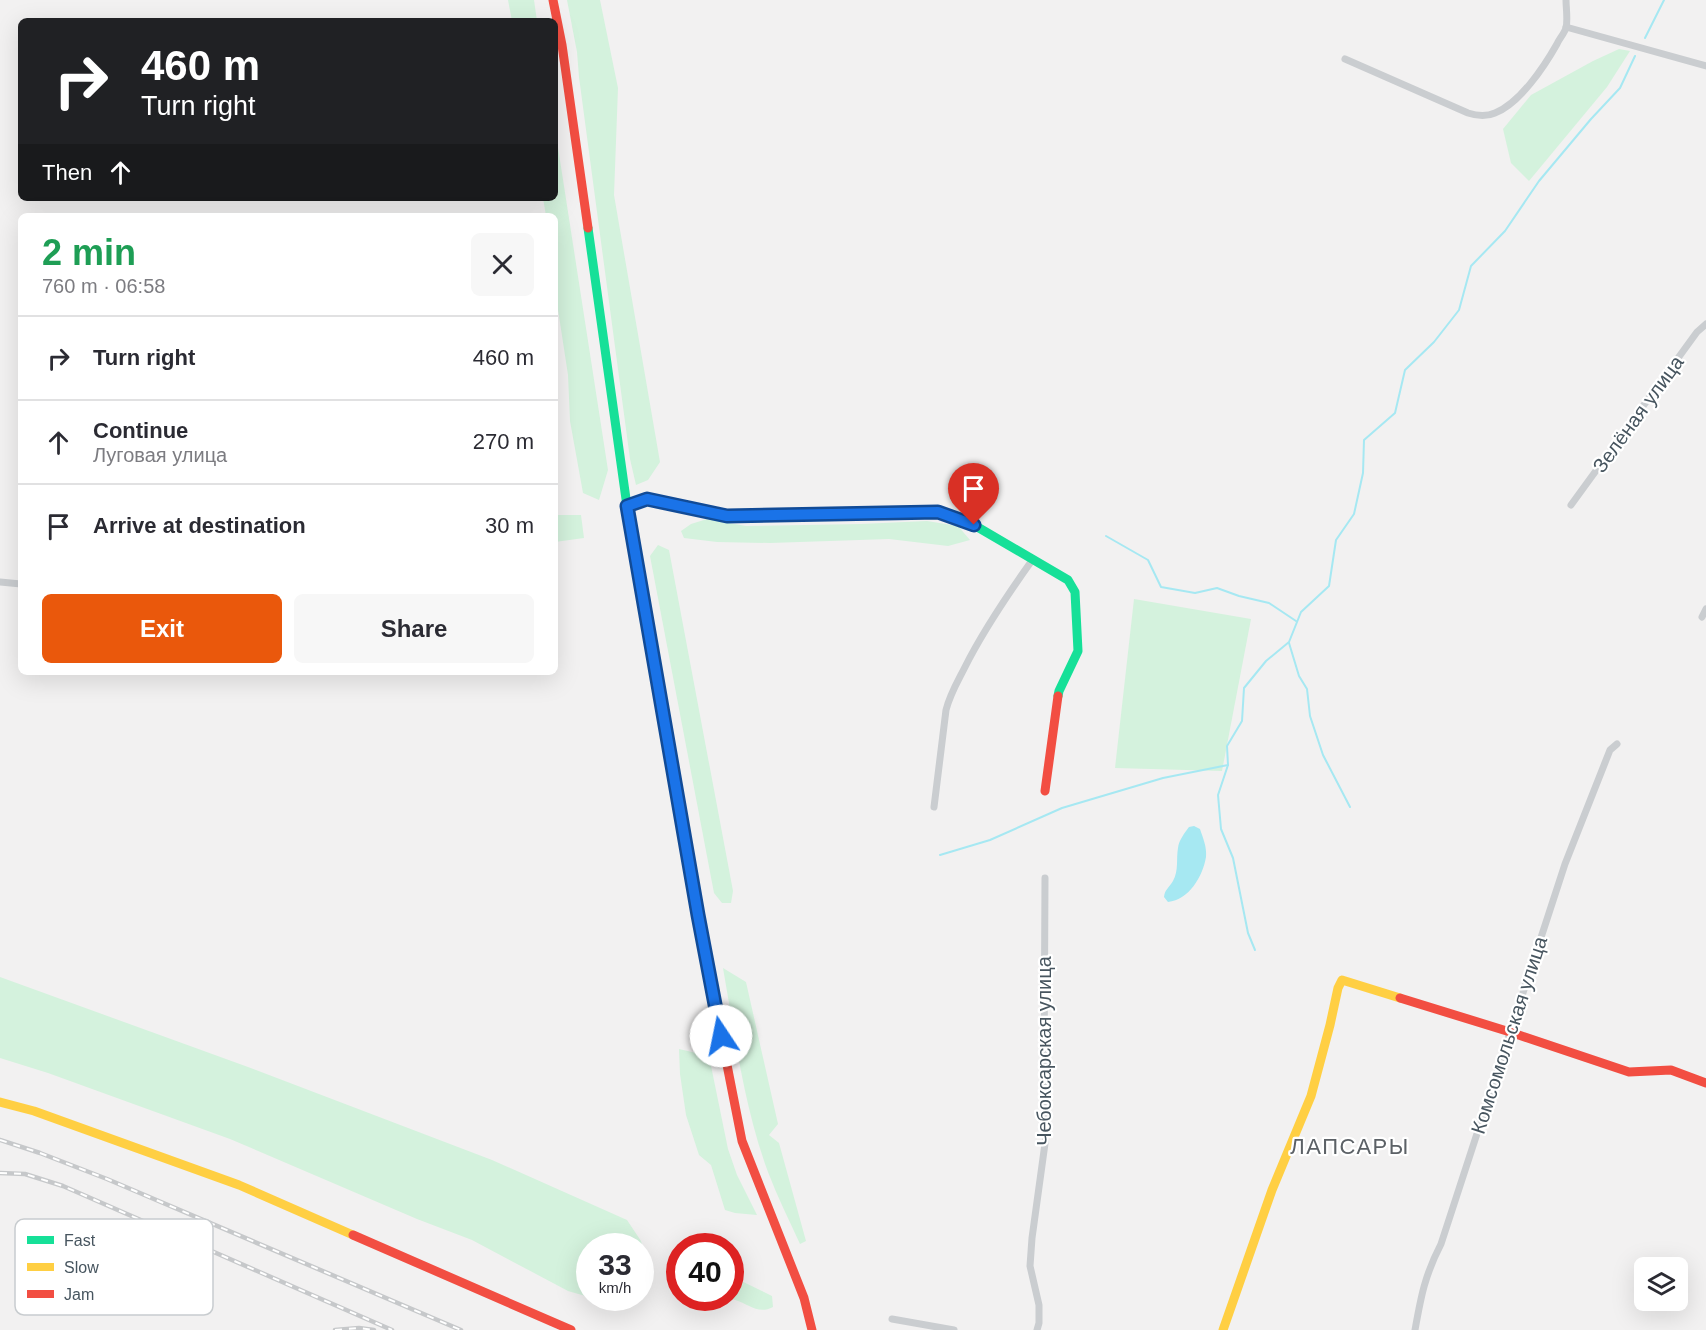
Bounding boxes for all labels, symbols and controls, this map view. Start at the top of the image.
icon: right [42,42,120,120]
text: 460 m [141,42,260,89]
text: Turn right [141,91,256,121]
icon: ahead [104,156,137,189]
text: Then [42,160,92,185]
text: 2 min [42,232,136,273]
button: close [471,233,534,296]
text: 760 m · 06:58 [42,275,165,297]
icon: right [42,342,75,375]
text: Turn right [93,345,195,370]
text: 460 m [473,345,534,370]
street label: Зелёная улица [1588,351,1688,477]
text: Continue [93,418,188,443]
icon: ahead [42,426,75,459]
text: 270 m [473,429,534,454]
text: Луговая улица [93,444,227,466]
pin [948,463,999,525]
icon: arrive [957,472,990,505]
icon: arrive [42,510,75,543]
text: Arrive at destination [93,513,306,538]
text: 30 m [485,513,534,538]
button: Exit [42,594,282,663]
button: Share [294,594,534,663]
street label: Комсомольская улица [1467,933,1552,1136]
street label: Чебоксарская улица [1033,955,1055,1146]
position arrow [689,1004,753,1068]
district label: ЛАПСАРЫ [1290,1134,1410,1159]
legend [15,1219,213,1315]
text: Fast [64,1232,96,1249]
speed limit sign: 40 [666,1233,744,1311]
text: 33 [598,1248,632,1281]
map controls [1634,1257,1688,1311]
button: layers [1634,1257,1688,1311]
text: Slow [64,1259,99,1276]
text: km/h [599,1279,631,1296]
text: Jam [64,1286,94,1303]

